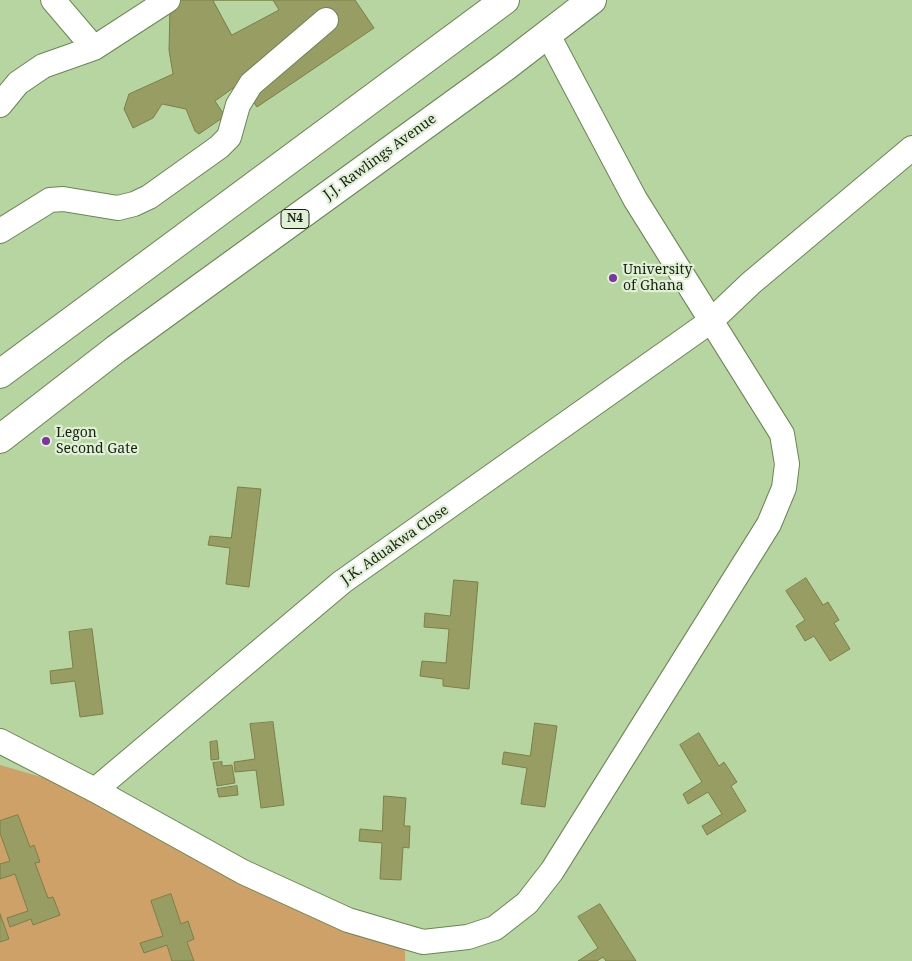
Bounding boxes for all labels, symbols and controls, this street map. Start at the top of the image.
street label: J.J. Rawlings Avenue [320,110,440,204]
road number: N4 [281,210,309,228]
place label: University of Ghana [623,262,692,294]
marker: University of Ghana [607,272,619,284]
place label: Legon Second Gate [56,425,138,458]
marker: Legon Second Gate [40,435,52,447]
street label: J.K. Aduakwa Close [338,502,452,588]

